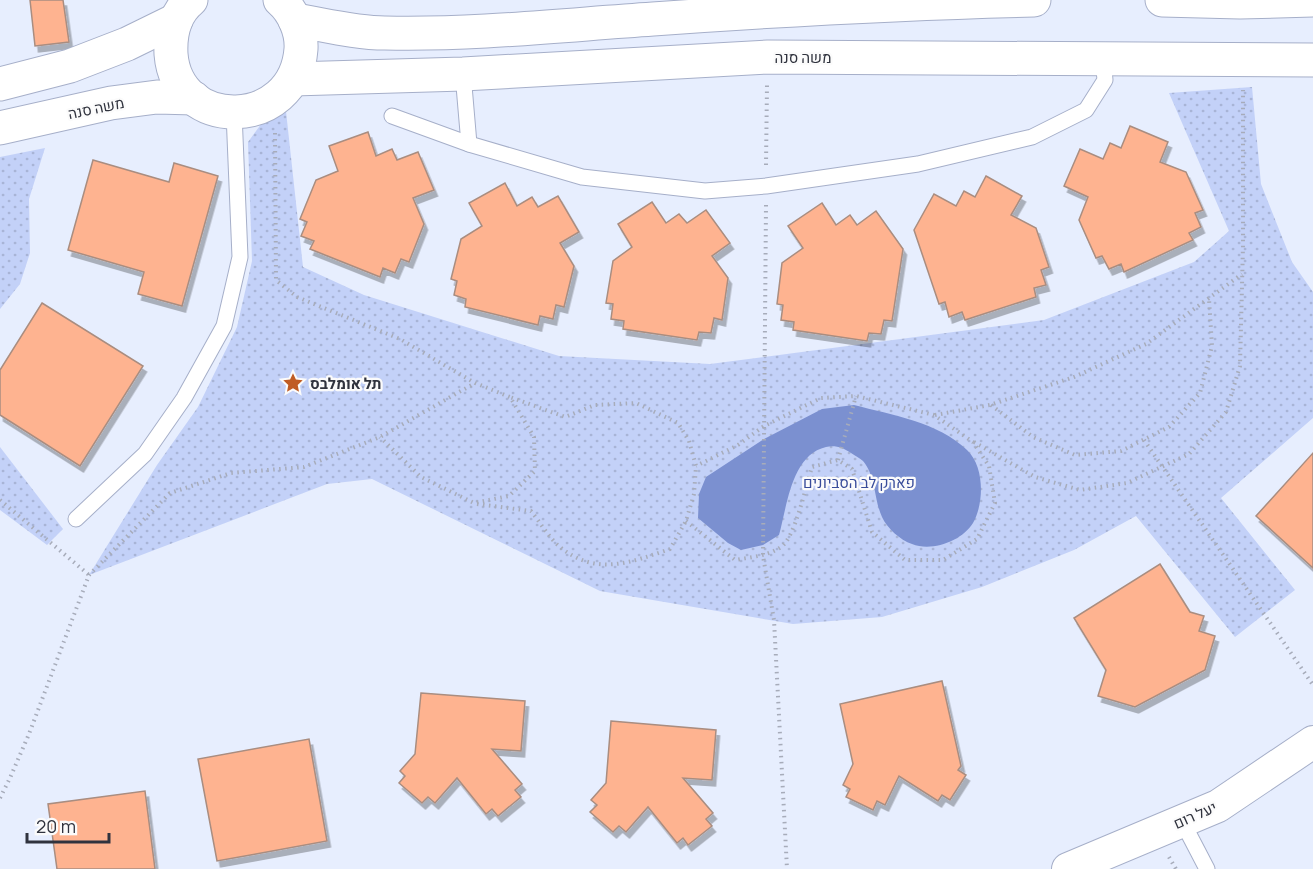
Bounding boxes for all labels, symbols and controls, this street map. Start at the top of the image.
street label: משה סנה [774,47,832,68]
street label: משה סנה [66,92,126,124]
place icon: תל אומלבס [281,371,305,395]
place label: תל אומלבס [310,373,381,394]
park label: פארק לב הסביונים [803,472,915,493]
street label: יעל רום [1170,796,1220,834]
scale bar [27,806,110,844]
text: 20 m [36,814,76,838]

